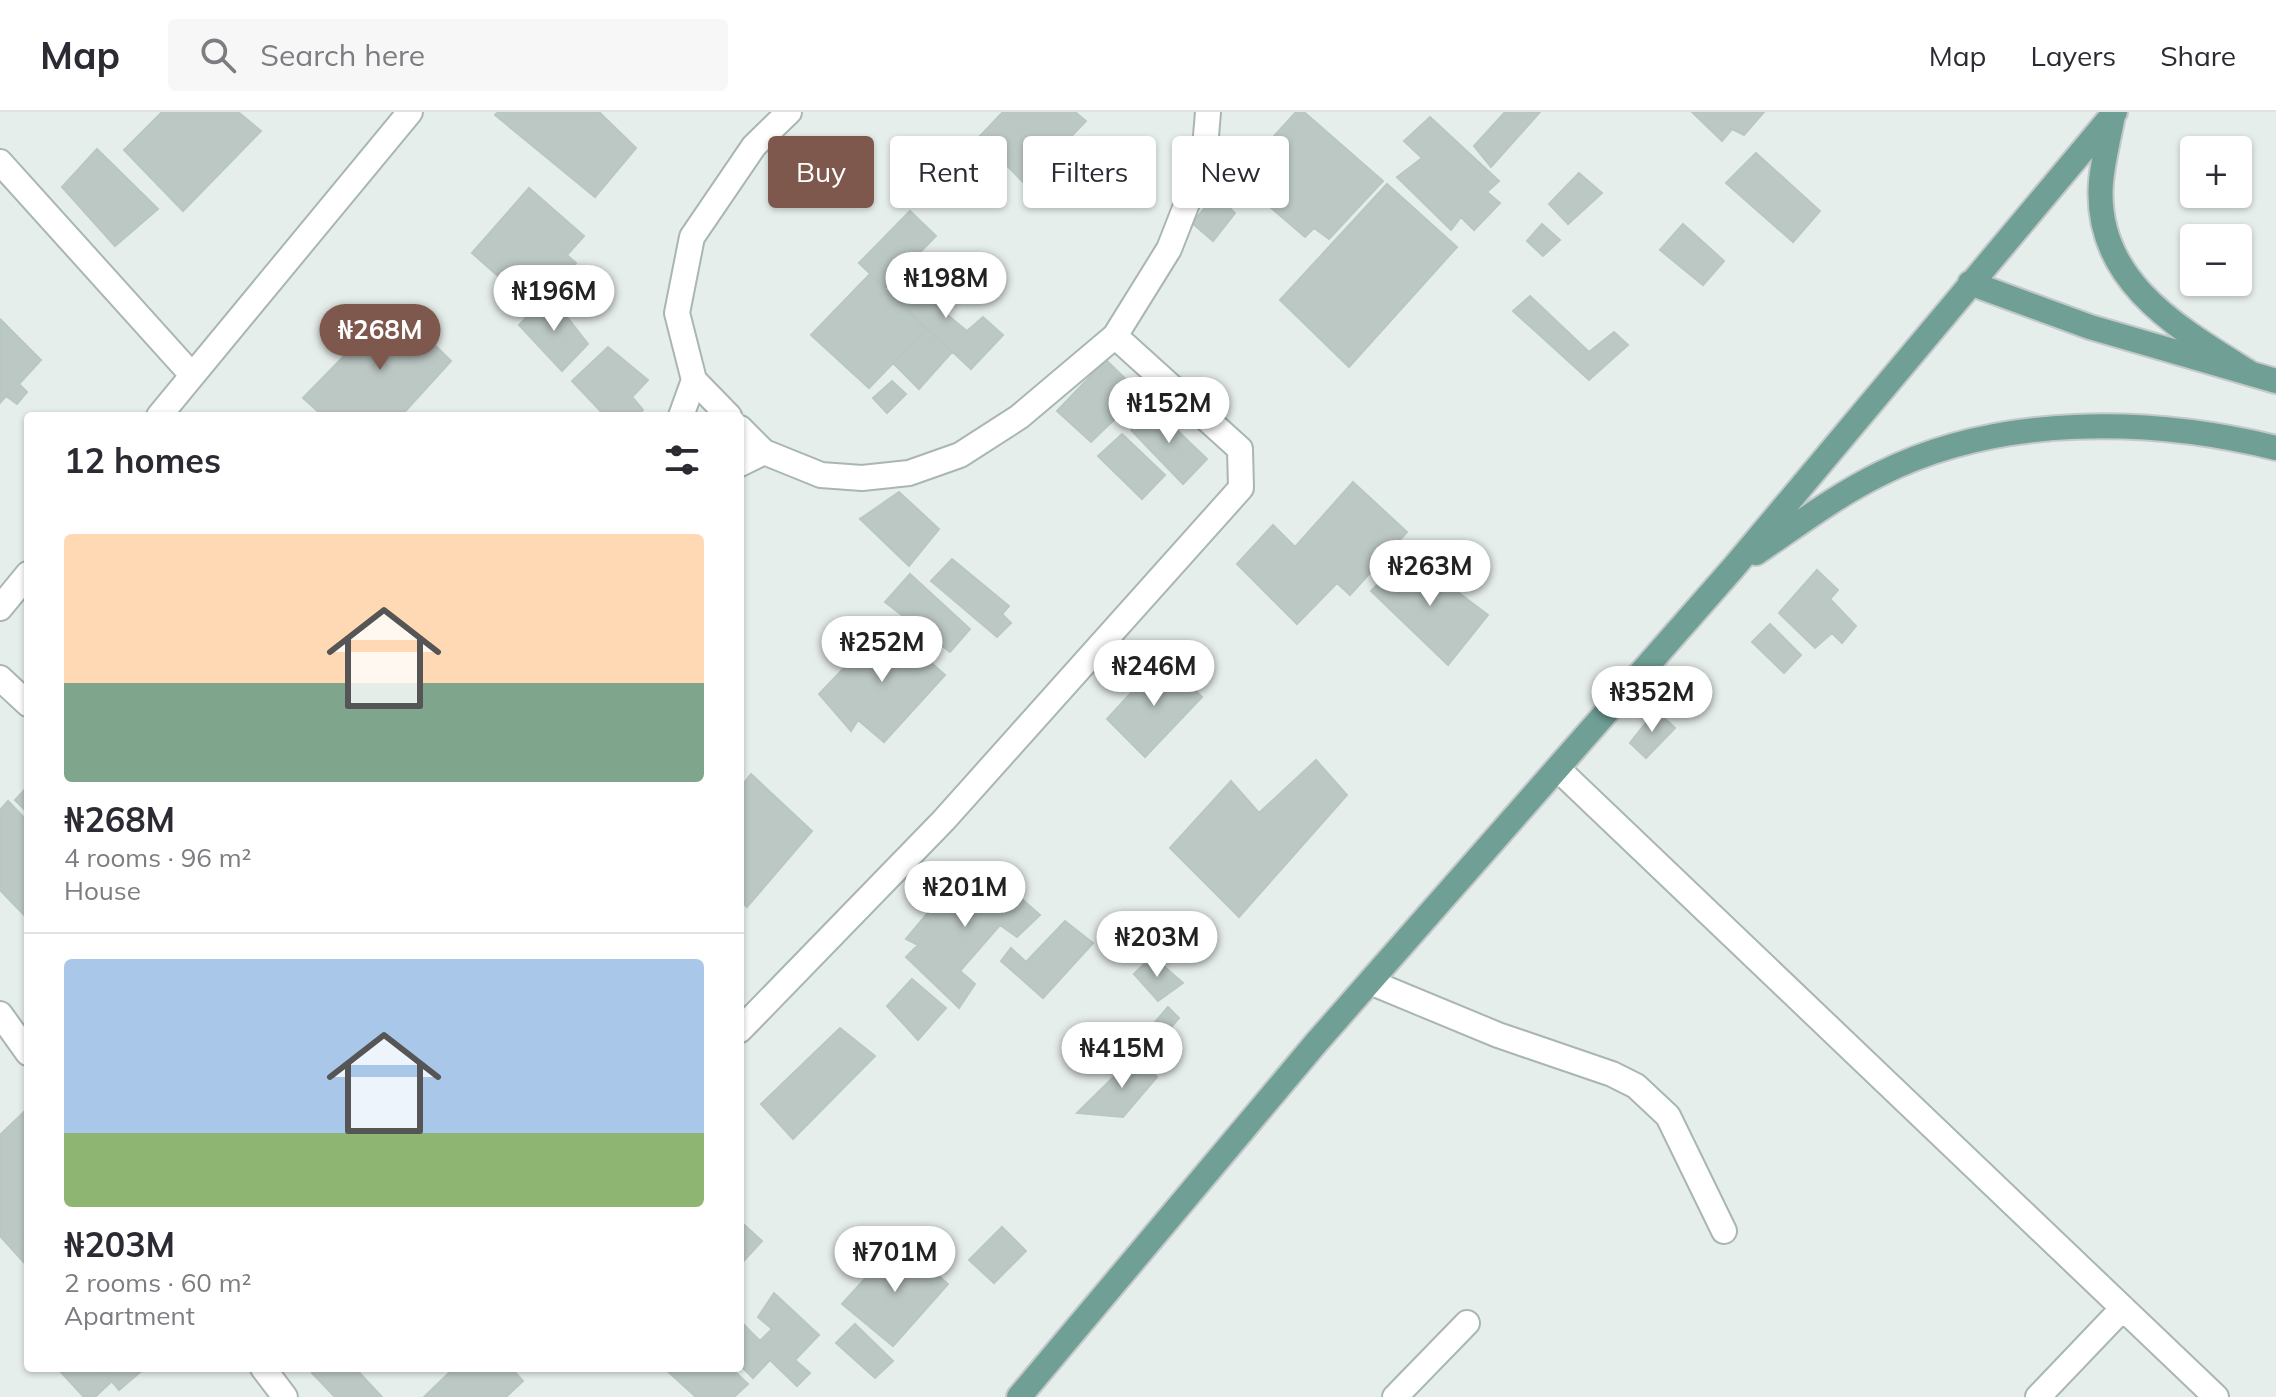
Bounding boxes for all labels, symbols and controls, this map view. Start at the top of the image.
search box [168,19,728,91]
text: Map [40,31,120,79]
icon: search [196,33,240,77]
text: Search here [260,36,425,74]
text: Map [1929,38,1986,73]
text: Layers [2030,38,2116,73]
text: Share [2160,38,2236,73]
chip: Buy [768,136,874,208]
chip: Rent [890,136,1007,208]
chip: Filters [1023,136,1156,208]
chip: New [1172,136,1289,208]
map controls [2180,136,2252,296]
button: + [2180,136,2252,208]
button: − [2180,224,2252,296]
pin: ₦198M [890,252,1002,320]
text: ₦198M [903,261,989,294]
pin: ₦196M [498,265,610,333]
text: ₦196M [511,274,597,307]
pin: ₦268M [324,304,436,372]
text: ₦268M [337,313,423,346]
pin: ₦152M [1113,377,1225,445]
text: ₦152M [1126,386,1212,419]
icon: filters [660,438,704,482]
text: 12 homes [64,439,221,482]
pin: ₦263M [1374,540,1486,608]
text: ₦263M [1387,549,1473,582]
icon: home [312,586,456,730]
pin: ₦252M [826,616,938,684]
text: ₦252M [839,625,925,658]
pin: ₦246M [1098,640,1210,708]
text: ₦246M [1111,649,1197,682]
pin: ₦352M [1596,666,1708,734]
text: ₦352M [1609,675,1695,708]
text: ₦268M [64,798,175,841]
text: 4 rooms · 96 m² [64,841,251,874]
pin: ₦201M [909,861,1021,929]
text: ₦201M [922,870,1008,903]
text: House [64,874,141,907]
pin: ₦203M [1101,911,1213,979]
text: ₦203M [1114,920,1200,953]
icon: home [312,1011,456,1155]
pin: ₦415M [1066,1022,1178,1090]
text: ₦415M [1079,1031,1165,1064]
text: ₦203M [64,1223,175,1266]
pin: ₦701M [839,1226,951,1294]
text: ₦701M [852,1235,938,1268]
text: 2 rooms · 60 m² [64,1266,251,1299]
text: Apartment [64,1299,195,1332]

